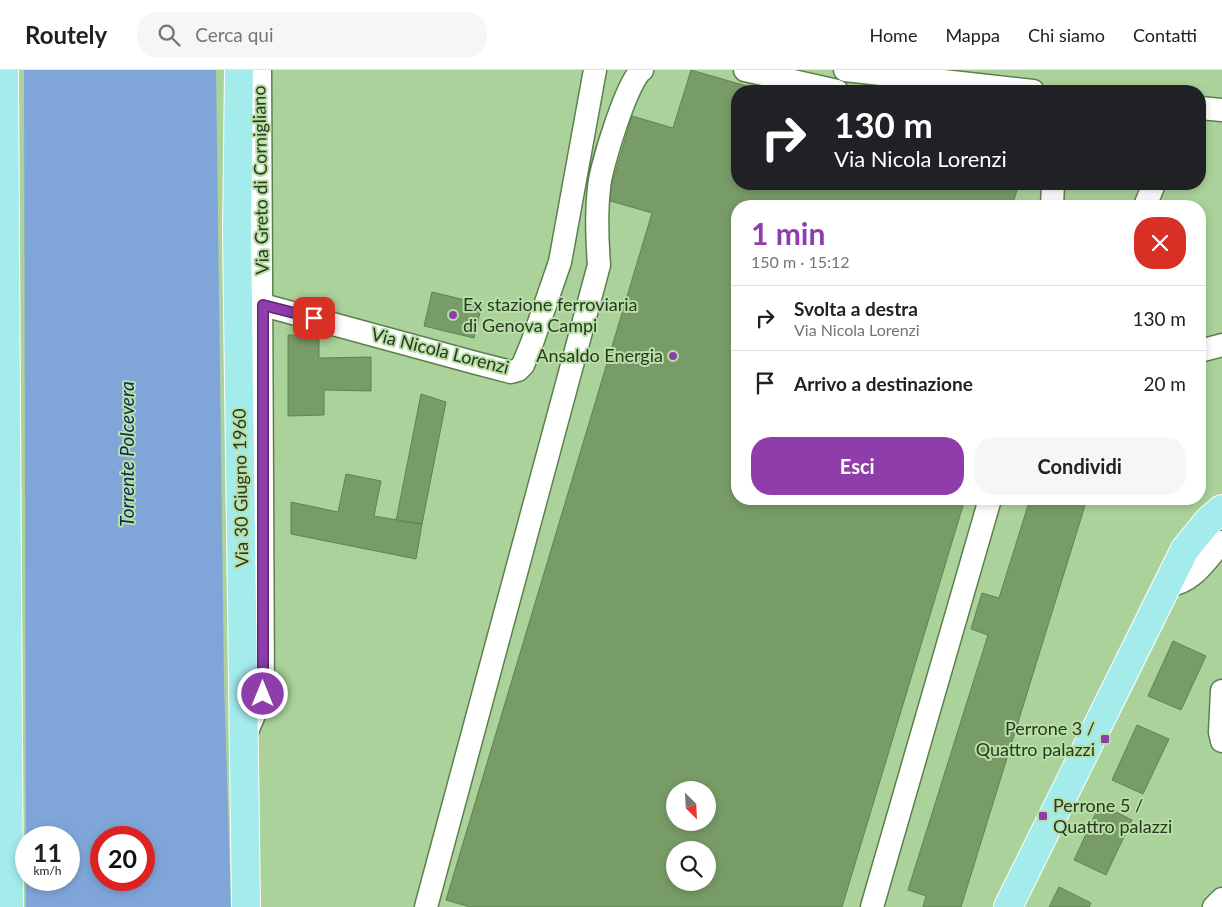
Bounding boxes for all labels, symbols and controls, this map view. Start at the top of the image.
search box [137,12,487,57]
text: Routely [25,20,107,49]
icon: search [155,21,183,49]
text: Cerca qui [195,23,273,46]
text: Home [869,24,917,46]
text: Mappa [945,24,1000,46]
text: Chi siamo [1028,24,1105,46]
text: Contatti [1133,24,1197,46]
street label: Via Greto di Cornigliano [247,85,273,275]
text: 130 m [834,103,933,145]
icon: right [751,105,816,170]
text: Via Nicola Lorenzi [834,145,1007,172]
text: 1 min [751,215,825,251]
button: close [1134,217,1186,269]
text: 150 m · 15:12 [751,252,850,271]
place label: Ex stazione ferroviaria di Genova Campi [463,293,638,336]
pin [293,297,335,339]
text: Svolta a destra [794,297,918,320]
icon: arrive [300,304,328,332]
icon: right [751,304,779,332]
text: 130 m [1132,307,1186,330]
marker: Ex stazione ferroviaria di Genova Campi [447,309,459,321]
text: Via Nicola Lorenzi [794,320,920,339]
street label: Via Nicola Lorenzi [369,322,512,378]
place label: Ansaldo Energia [536,344,663,366]
marker: Ansaldo Energia [667,350,679,362]
icon: arrive [751,369,779,397]
text: Arrivo a destinazione [794,372,973,395]
text: 20 m [1143,372,1186,395]
water label: Torrente Polcevera [115,381,138,527]
street label: Via 30 Giugno 1960 [228,408,252,568]
button: Esci [751,437,964,495]
button: Condividi [974,437,1186,495]
position arrow [236,667,288,719]
place label: Perrone 3 / Quattro palazzi [976,717,1095,760]
marker: Perrone 3 / Quattro palazzi [1099,733,1111,745]
north arrow [666,781,716,831]
map controls [666,781,716,891]
place label: Perrone 5 / Quattro palazzi [1053,794,1172,837]
marker: Perrone 5 / Quattro palazzi [1037,810,1049,822]
speed limit sign: 20 [90,826,155,891]
text: 11 [33,837,62,867]
button: search [666,841,716,891]
text: km/h [33,863,62,878]

